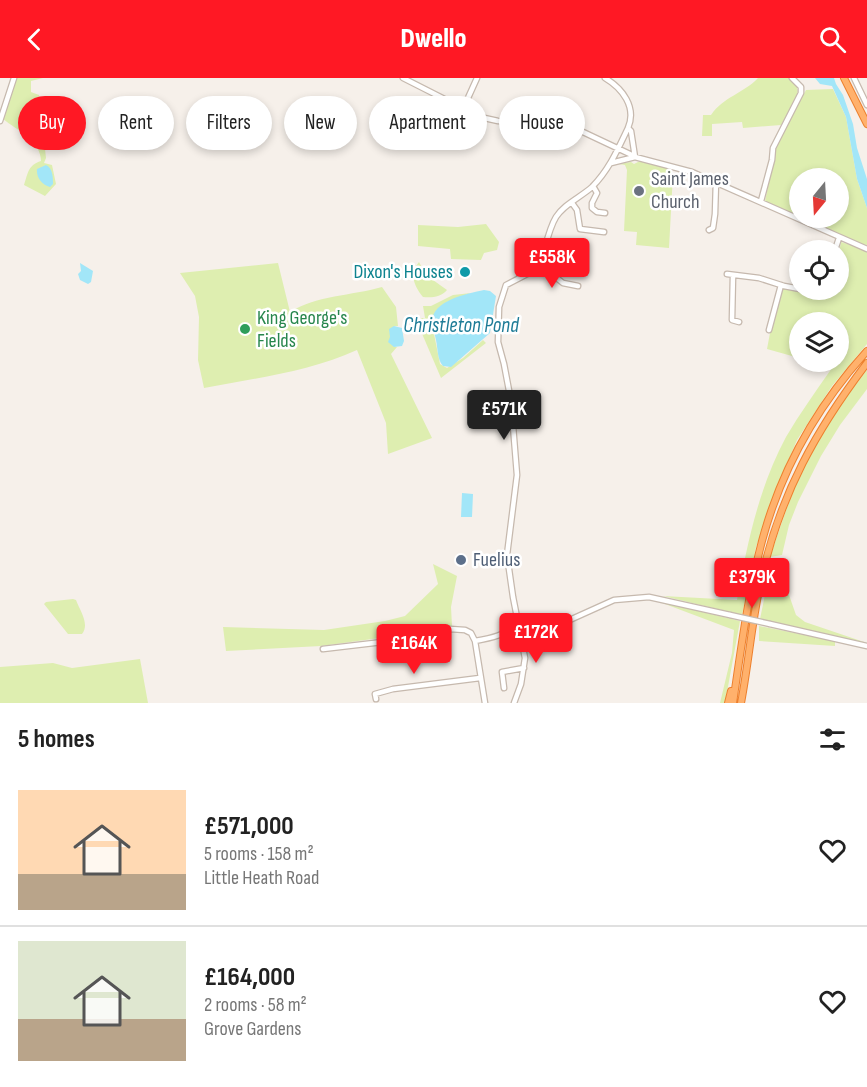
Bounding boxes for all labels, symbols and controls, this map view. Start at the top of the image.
icon: back [18,23,51,56]
text: Dwello [400,23,467,55]
icon: search [816,23,849,56]
chip: Buy [18,96,86,150]
chip: Rent [98,96,174,150]
chip: Filters [186,96,272,150]
chip: New [284,96,357,150]
chip: Apartment [369,96,487,150]
chip: House [499,96,585,150]
place label: Saint James Church [651,167,729,214]
north arrow [789,168,849,228]
map controls [789,168,849,372]
marker: Saint James Church [632,184,646,198]
pin: £558K [510,238,594,289]
button: locate [789,240,849,300]
text: £558K [528,245,576,269]
place label: Dixon's Houses [353,260,453,284]
marker: Dixon's Houses [458,265,472,279]
place label: King George's Fields [257,306,347,353]
button: layers [789,312,849,372]
water label: Christleton Pond [403,313,520,338]
marker: King George's Fields [238,322,252,336]
pin: £571K [462,390,546,441]
text: £571K [481,397,527,421]
place label: Fuelius [473,548,520,572]
marker: Fuelius [454,553,468,567]
pin: £379K [710,558,794,609]
text: £379K [728,565,776,589]
pin: £172K [494,613,578,664]
text: £172K [513,620,559,644]
pin: £164K [372,624,456,675]
text: £164K [391,631,437,655]
icon: filters [816,723,849,756]
text: 5 homes [18,724,95,755]
text: £571,000 [204,811,294,842]
icon: home [66,814,138,886]
icon: heart [816,834,849,867]
text: 5 rooms · 158 m² [204,842,314,866]
text: Little Heath Road [204,866,319,890]
text: £164,000 [204,962,295,993]
icon: home [66,965,138,1037]
icon: heart [816,985,849,1018]
text: 2 rooms · 58 m² [204,993,307,1017]
text: Grove Gardens [204,1017,302,1041]

